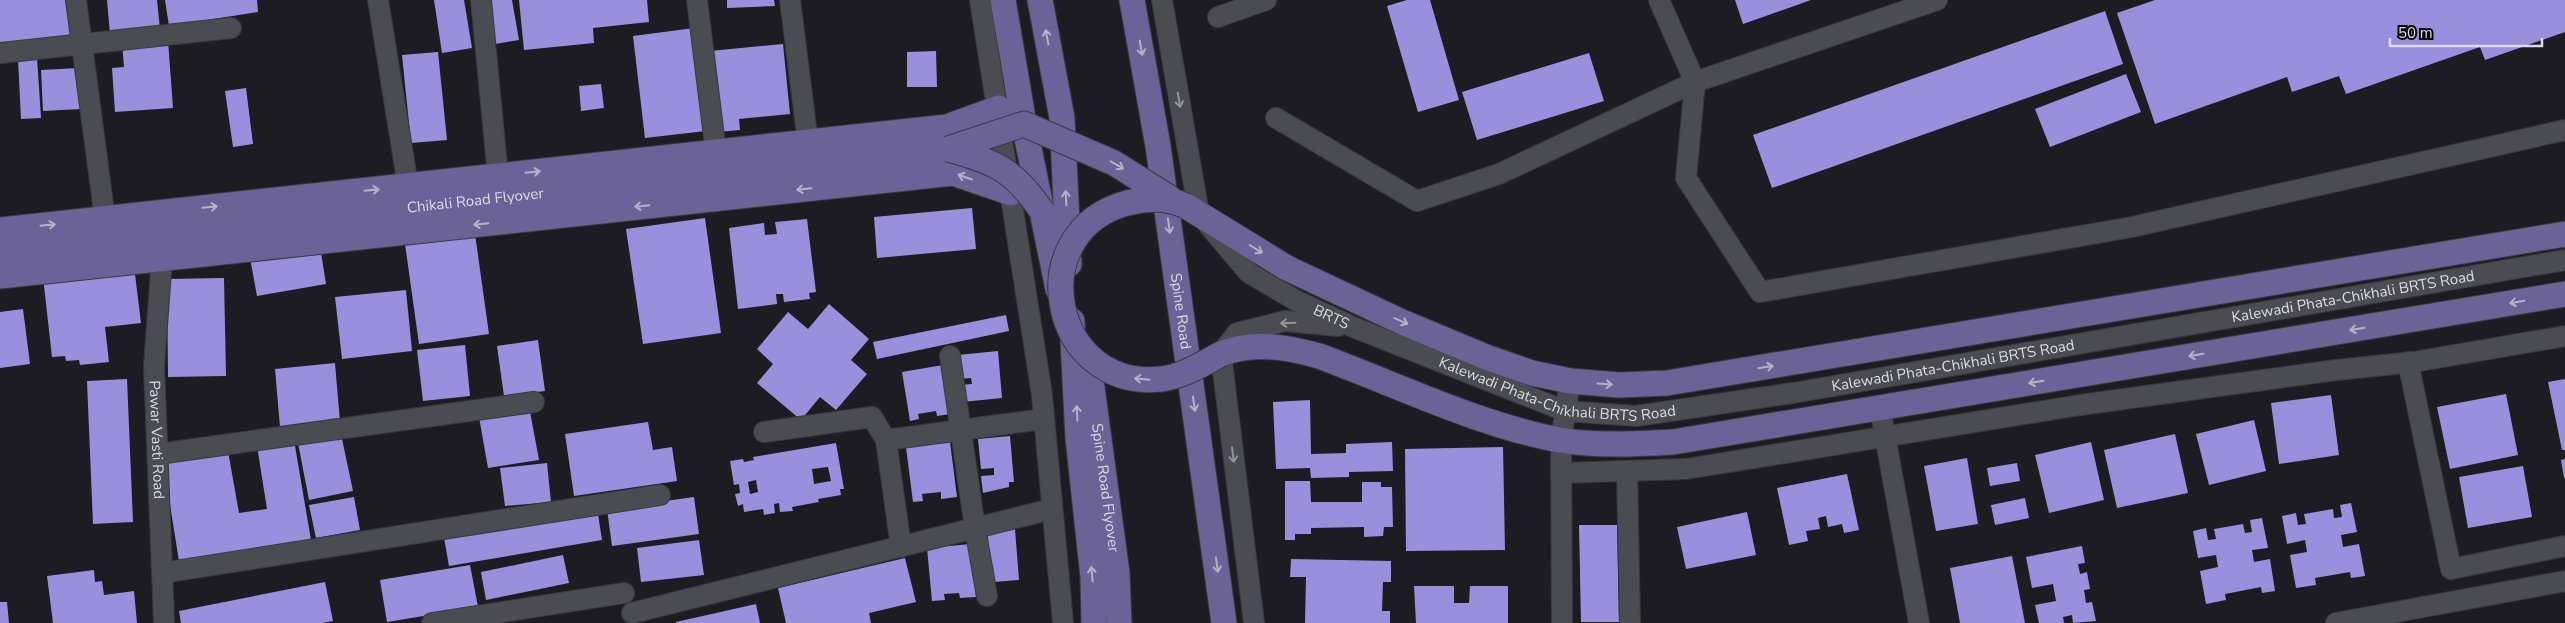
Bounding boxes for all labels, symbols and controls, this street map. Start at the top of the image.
scale bar [2390,15,2542,47]
text: 50 m [2398,23,2433,43]
one-way arrow [1041,29,1051,45]
one-way arrow [1136,40,1146,56]
one-way arrow [1175,91,1185,107]
one-way arrow [1109,161,1123,171]
one-way arrow [525,167,541,177]
one-way arrow [958,172,973,181]
street label: Chikali Road Flyover [406,183,545,218]
one-way arrow [796,184,812,194]
one-way arrow [363,185,379,194]
one-way arrow [1061,190,1070,206]
one-way arrow [635,201,651,211]
one-way arrow [202,202,218,212]
one-way arrow [1164,217,1174,233]
one-way arrow [473,219,489,229]
one-way arrow [40,220,56,230]
one-way arrow [1248,244,1262,254]
street label: Kalewadi Phata-Chikhali BRTS Road [2230,266,2476,327]
street label: Spine Road [1166,272,1196,351]
one-way arrow [2509,297,2525,307]
street label: BRTS [1310,300,1353,334]
one-way arrow [1393,317,1408,326]
one-way arrow [1280,318,1296,327]
one-way arrow [2349,324,2365,334]
street label: Kalewadi Phata-Chikhali BRTS Road [1830,335,2076,396]
one-way arrow [2189,351,2205,361]
street label: Kalewadi Phata-Chikhali BRTS Road [1436,352,1677,426]
one-way arrow [1758,361,1774,371]
one-way arrow [1134,374,1150,383]
one-way arrow [2028,377,2044,387]
one-way arrow [1597,379,1613,389]
street label: Pawar Vasti Road [145,380,169,499]
one-way arrow [1189,396,1199,412]
one-way arrow [1072,405,1081,421]
street label: Spine Road Flyover [1087,422,1124,554]
one-way arrow [1228,447,1238,463]
one-way arrow [1212,557,1222,573]
one-way arrow [1087,567,1097,583]

